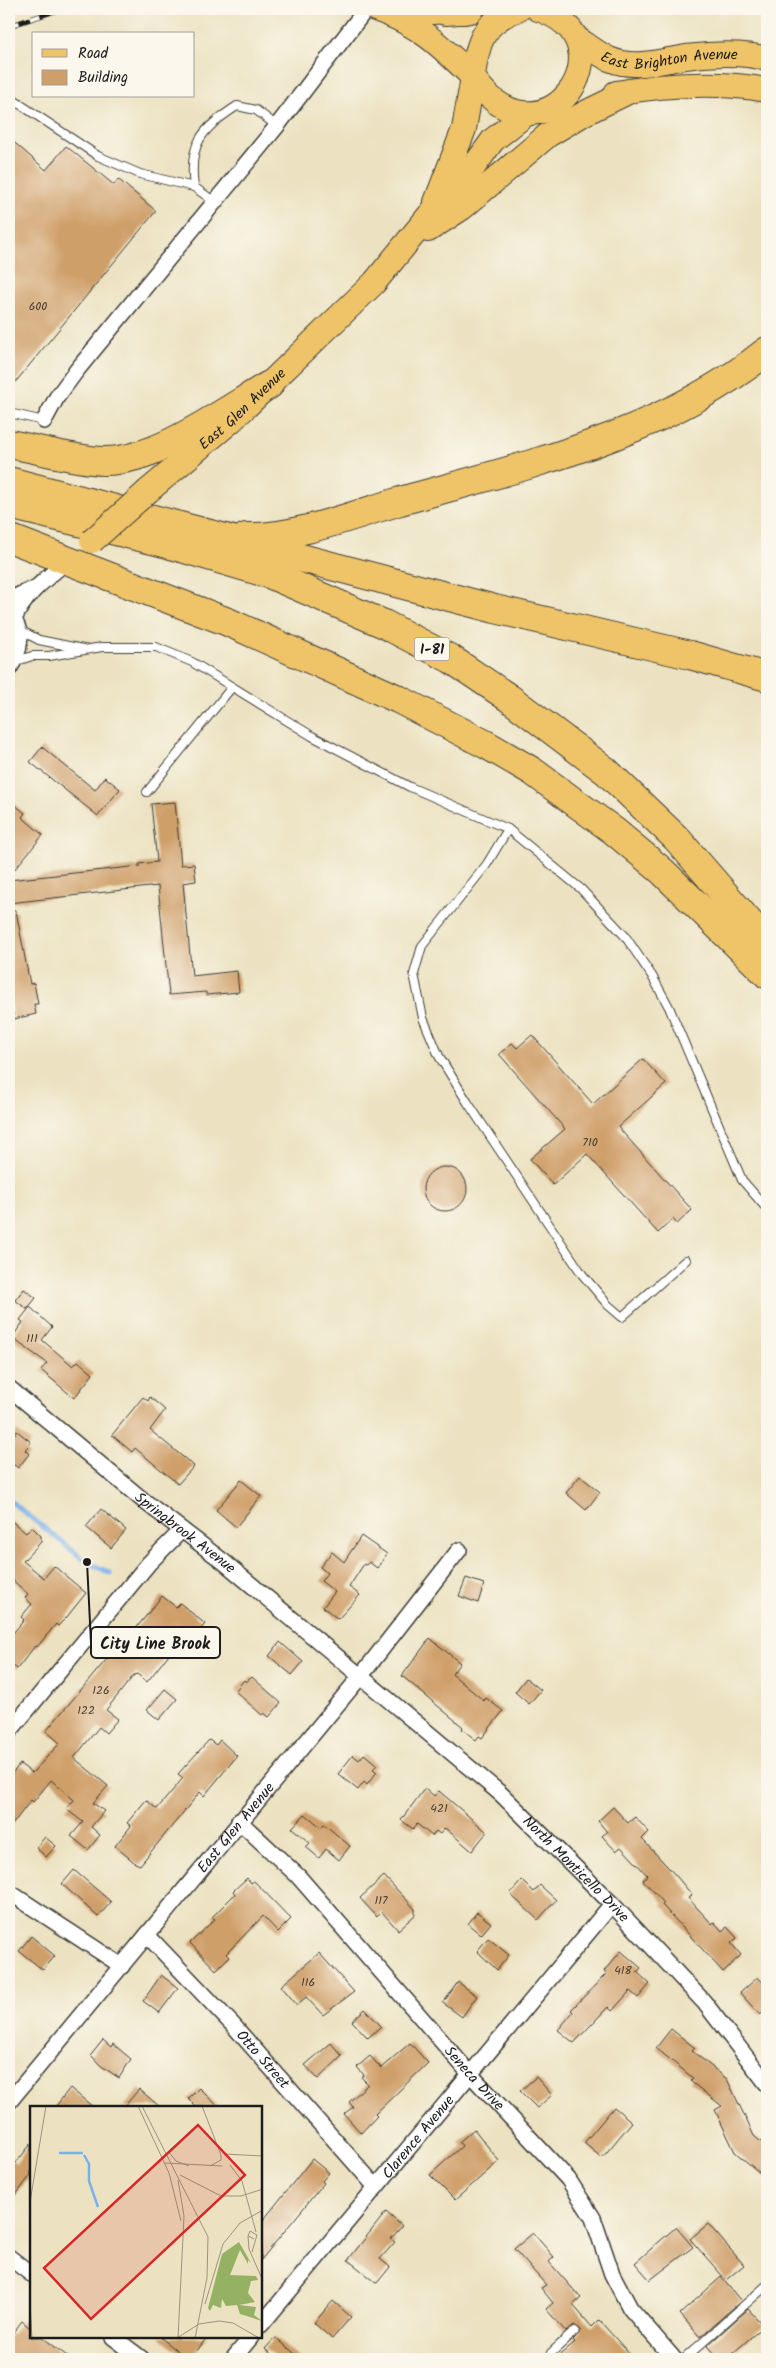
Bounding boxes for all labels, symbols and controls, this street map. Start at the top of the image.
legend [32,32,195,98]
text: Road [78,42,109,66]
street label: East Brighton Avenue [596,43,738,77]
text: Building [78,66,128,90]
house number: 600 [29,297,47,316]
street label: East Glen Avenue [194,363,292,456]
road number: I-81 [414,638,450,661]
house number: 710 [582,1133,598,1152]
house number: 111 [26,1329,38,1348]
street label: Springbrook Avenue [128,1487,241,1580]
callout: City Line Brook [91,1627,220,1658]
text: City Line Brook [100,1632,211,1657]
house number: 126 [92,1681,110,1700]
house number: 122 [77,1701,95,1720]
street label: East Glen Avenue [192,1777,281,1879]
house number: 421 [430,1799,448,1818]
street label: North Monticello Drive [516,1811,635,1928]
house number: 117 [374,1891,388,1910]
house number: 418 [614,1961,633,1980]
house number: 116 [301,1973,315,1992]
street label: Otto Street [230,2025,295,2095]
street label: Seneca Drive [438,2041,510,2117]
street label: Clarence Avenue [376,2090,461,2185]
inset map [30,2106,262,2338]

